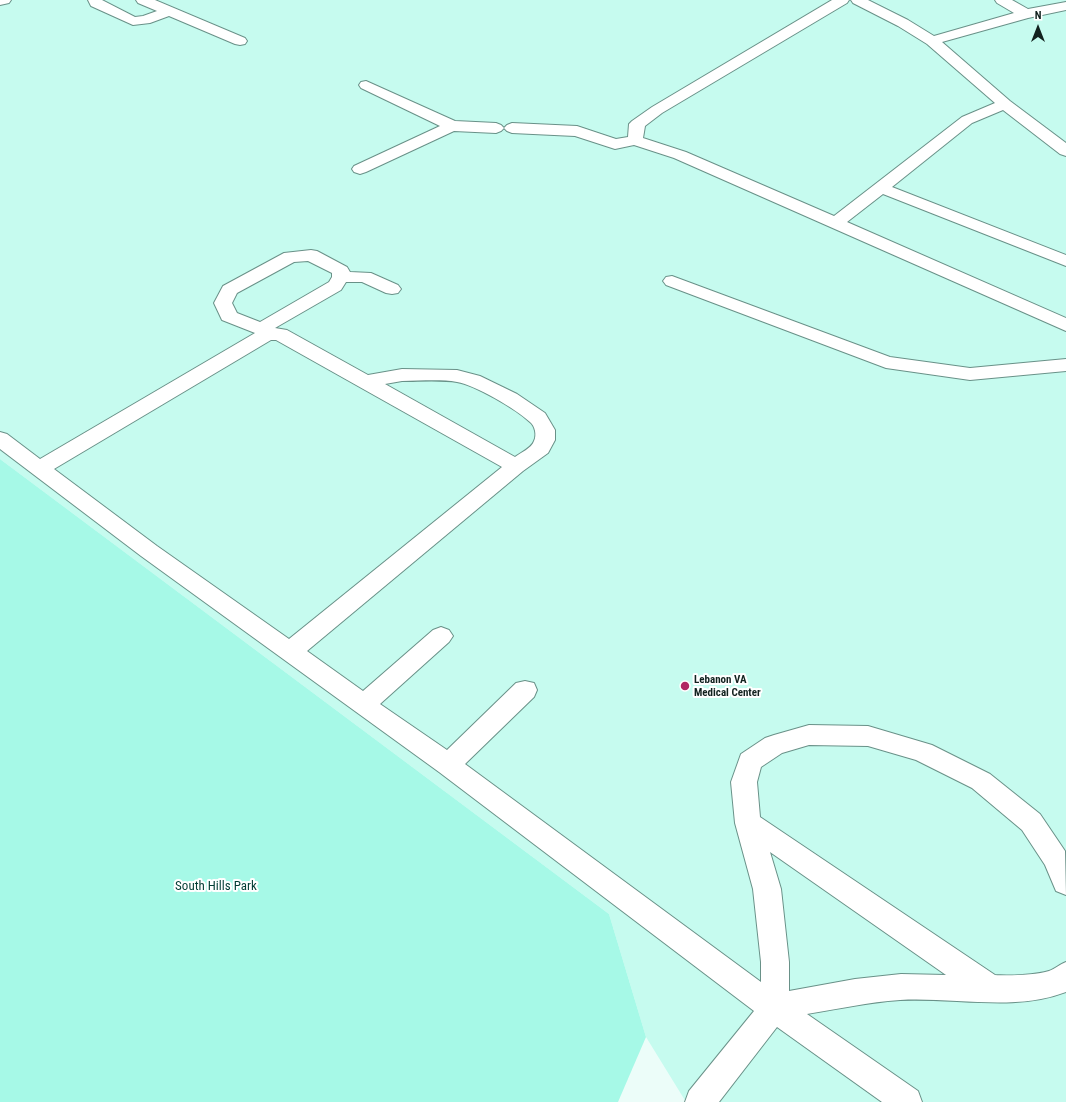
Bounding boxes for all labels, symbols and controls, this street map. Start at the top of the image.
north arrow [1018,8,1058,48]
text: N [1035,9,1041,22]
place label: Lebanon VA Medical Center [694,673,761,699]
marker: Lebanon VA Medical Center [679,680,691,692]
park label: South Hills Park [175,879,257,895]

